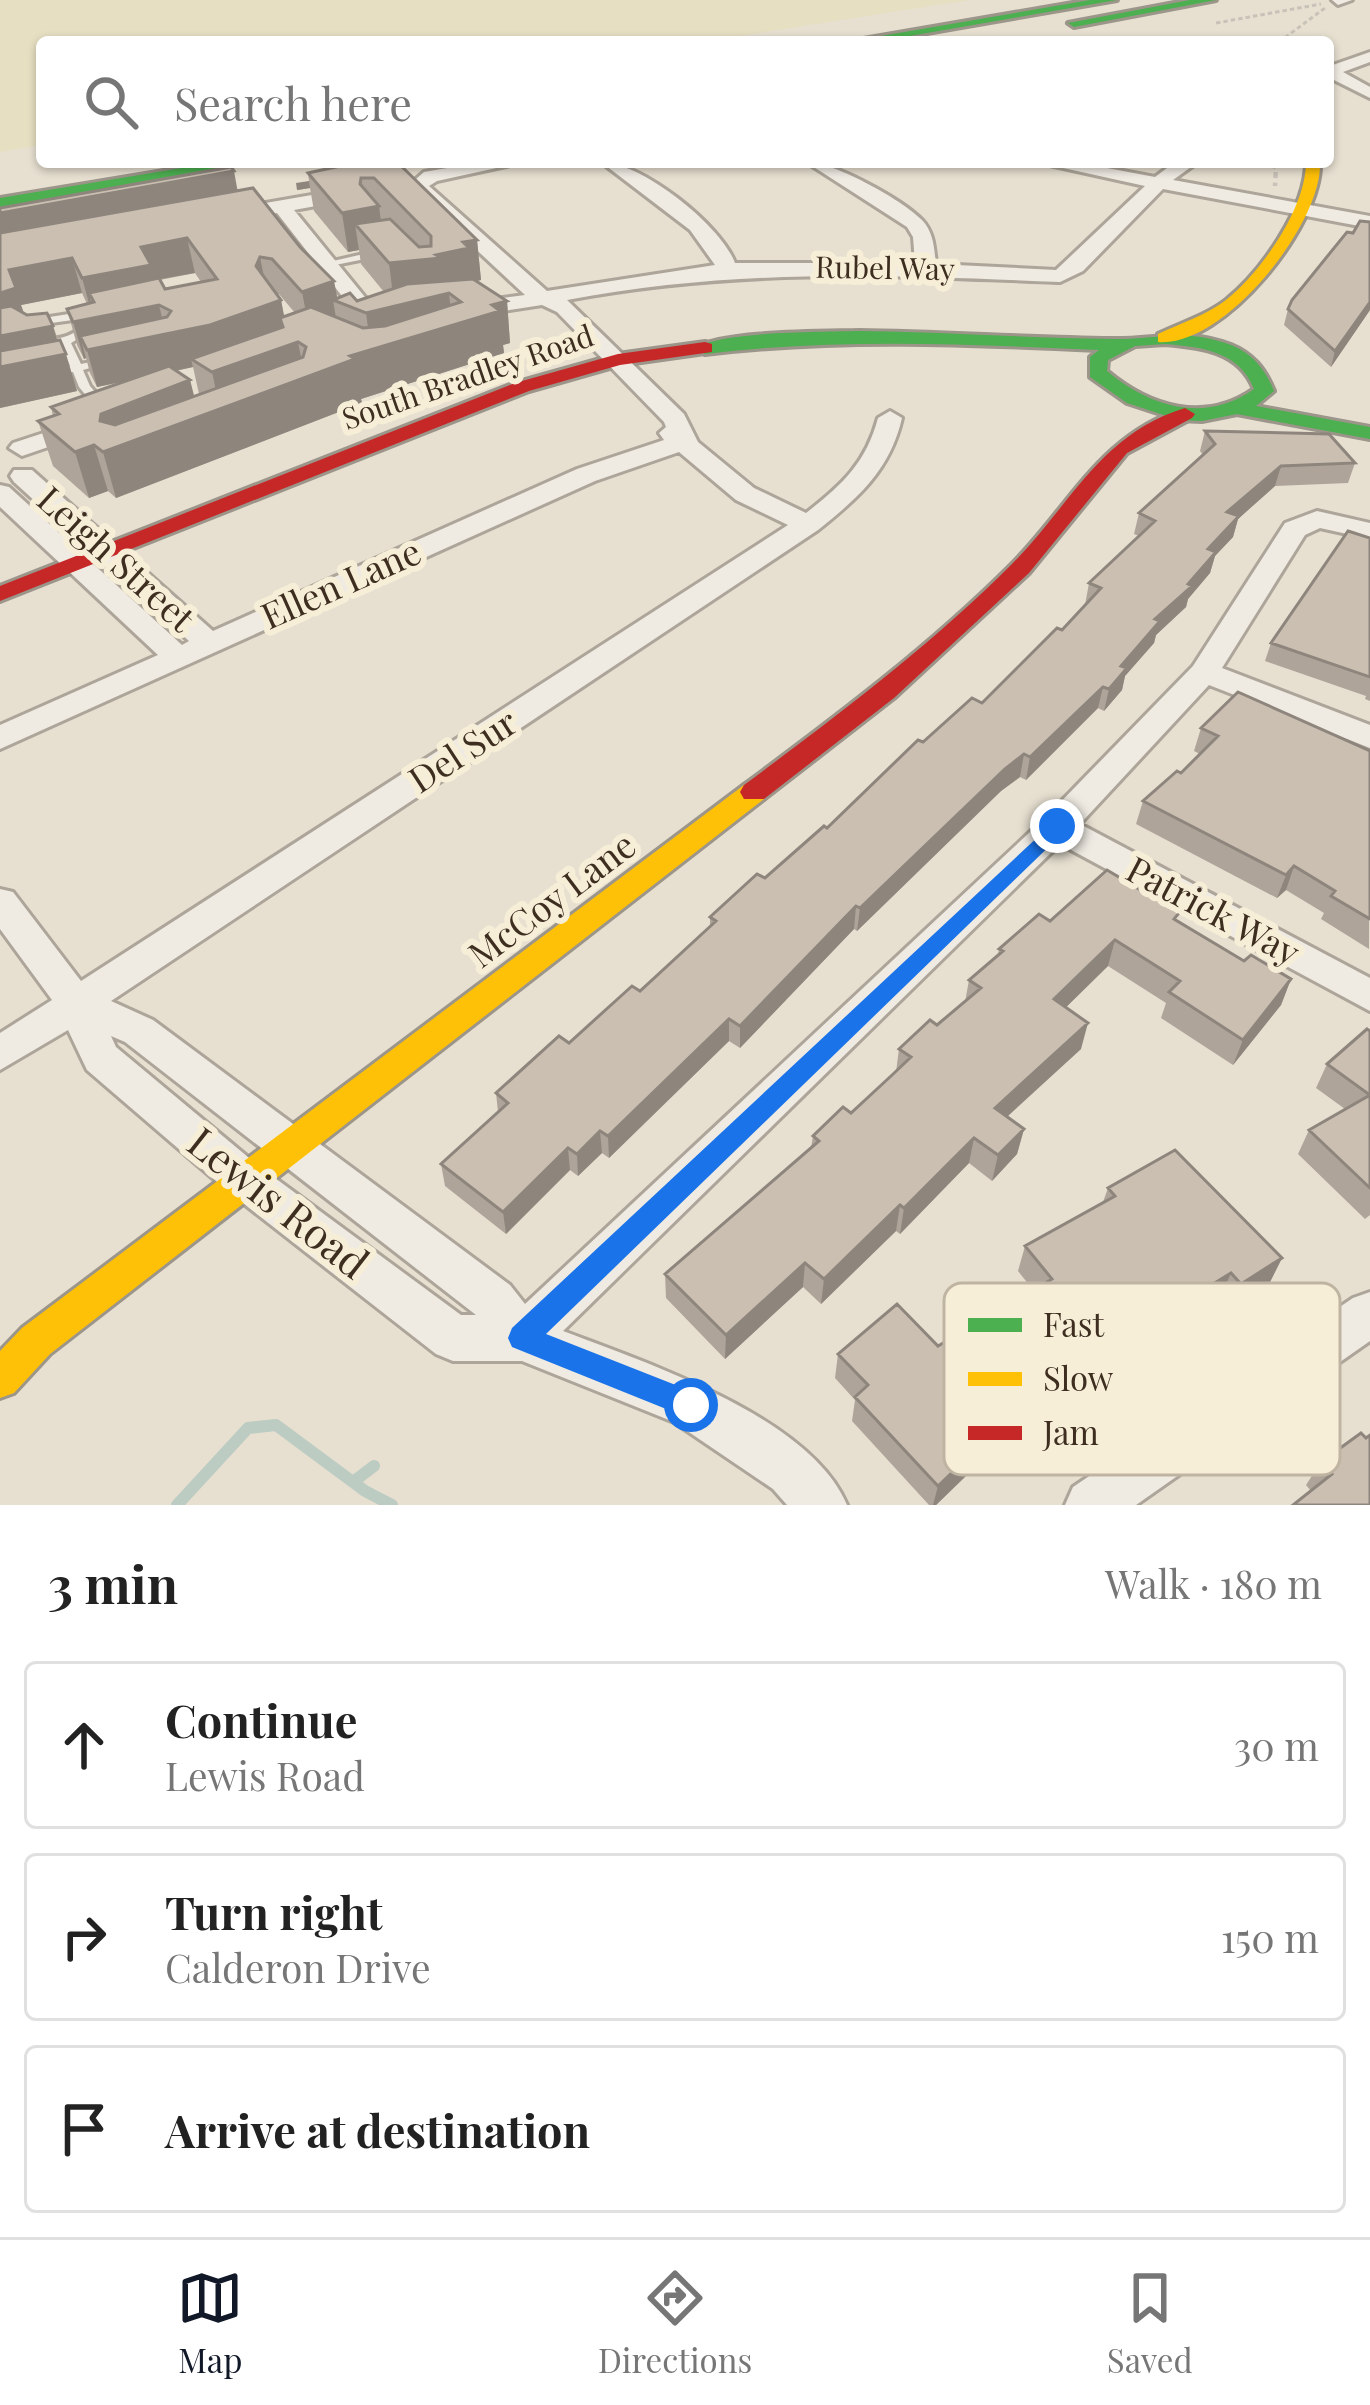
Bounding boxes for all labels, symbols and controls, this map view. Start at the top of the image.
search box [36,36,1334,168]
icon: search [78,69,144,135]
text: Search here [174,72,412,132]
street label: Rubel Way [815,246,955,288]
street label: South Bradley Road [336,314,598,438]
street label: Leigh Street [29,474,207,642]
street label: Ellen Lane [253,526,427,639]
street label: Del Sur [399,697,525,802]
route end [1030,799,1084,853]
street label: McCoy Lane [458,820,644,977]
street label: Patrick Way [1119,844,1309,975]
street label: Lewis Road [177,1113,381,1290]
legend [944,1283,1340,1475]
text: Fast [1043,1301,1106,1345]
text: Slow [1043,1355,1114,1399]
route start [664,1378,718,1432]
text: Jam [1042,1409,1099,1453]
text: 3 min [48,1549,178,1617]
text: Walk · 180 m [1105,1557,1322,1609]
text: Continue [165,1689,357,1749]
icon: ahead [51,1712,117,1778]
text: 30 m [1234,1719,1319,1771]
text: Lewis Road [165,1749,365,1801]
text: Turn right [165,1881,383,1941]
icon: right [51,1904,117,1970]
text: 150 m [1221,1911,1319,1963]
text: Calderon Drive [165,1941,431,1993]
icon: arrive [51,2096,117,2162]
text: Arrive at destination [165,2099,590,2159]
tab: Map [177,2265,243,2381]
tab: Directions [598,2265,752,2381]
tab: Saved [1107,2265,1193,2381]

